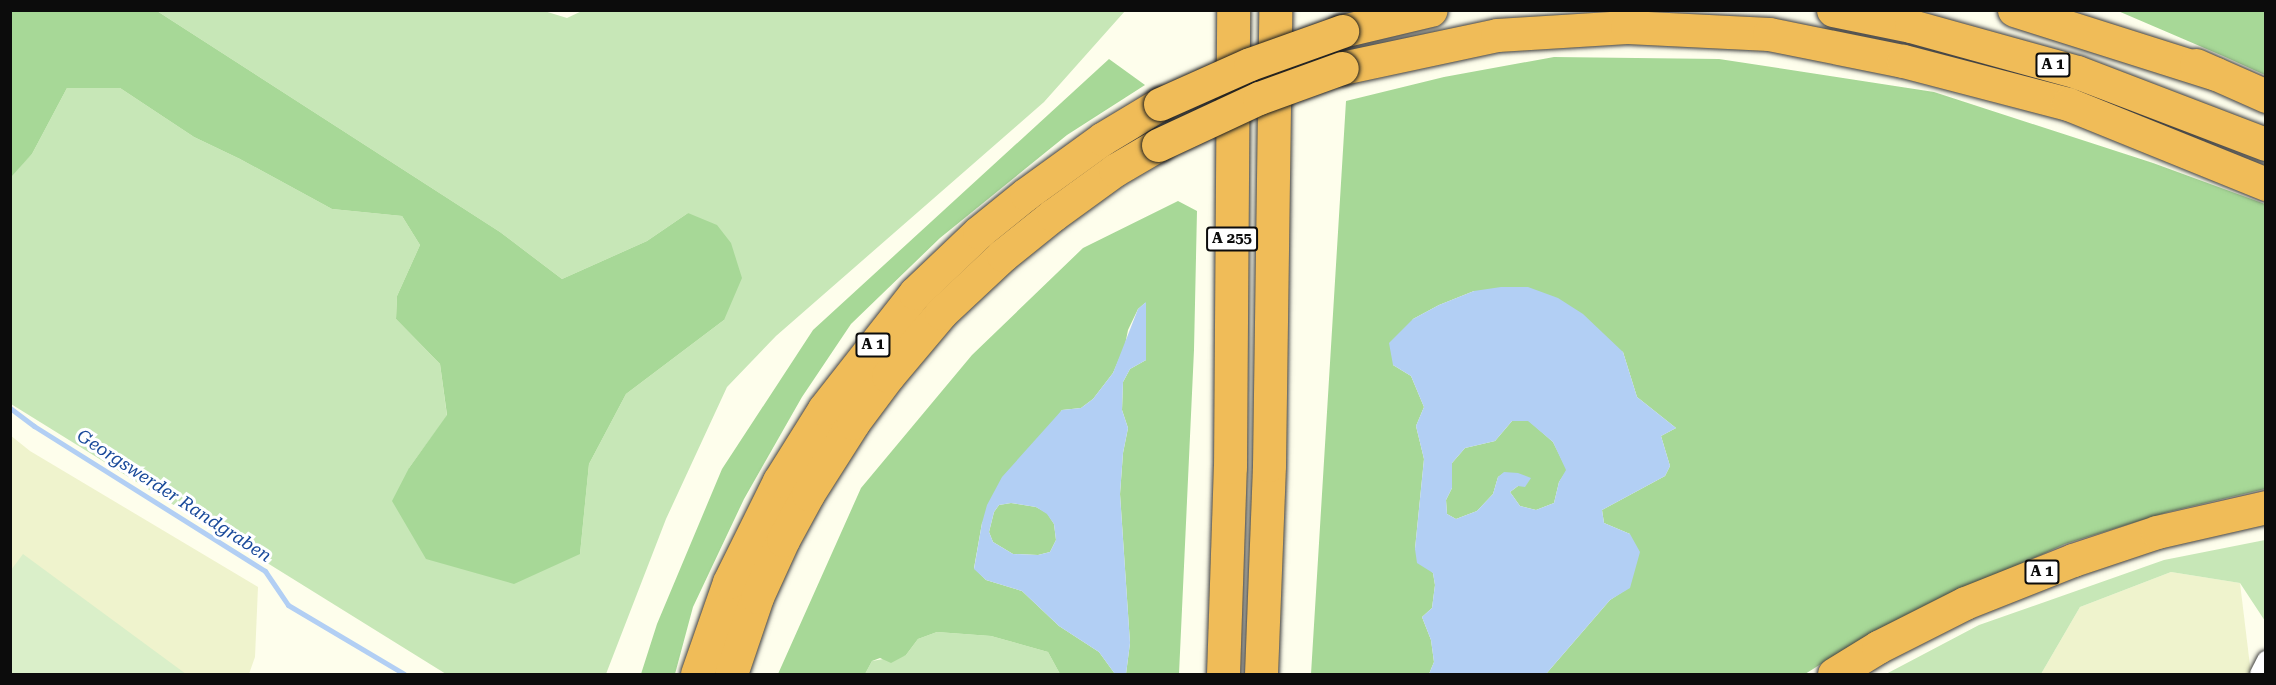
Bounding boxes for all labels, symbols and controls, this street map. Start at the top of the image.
road number: A 1 [2035,53,2071,77]
road number: A 255 [1205,227,1259,251]
road number: A 1 [855,333,891,357]
water label: Georgswerder Randgraben [73,425,275,567]
road number: A 1 [2024,560,2060,584]

